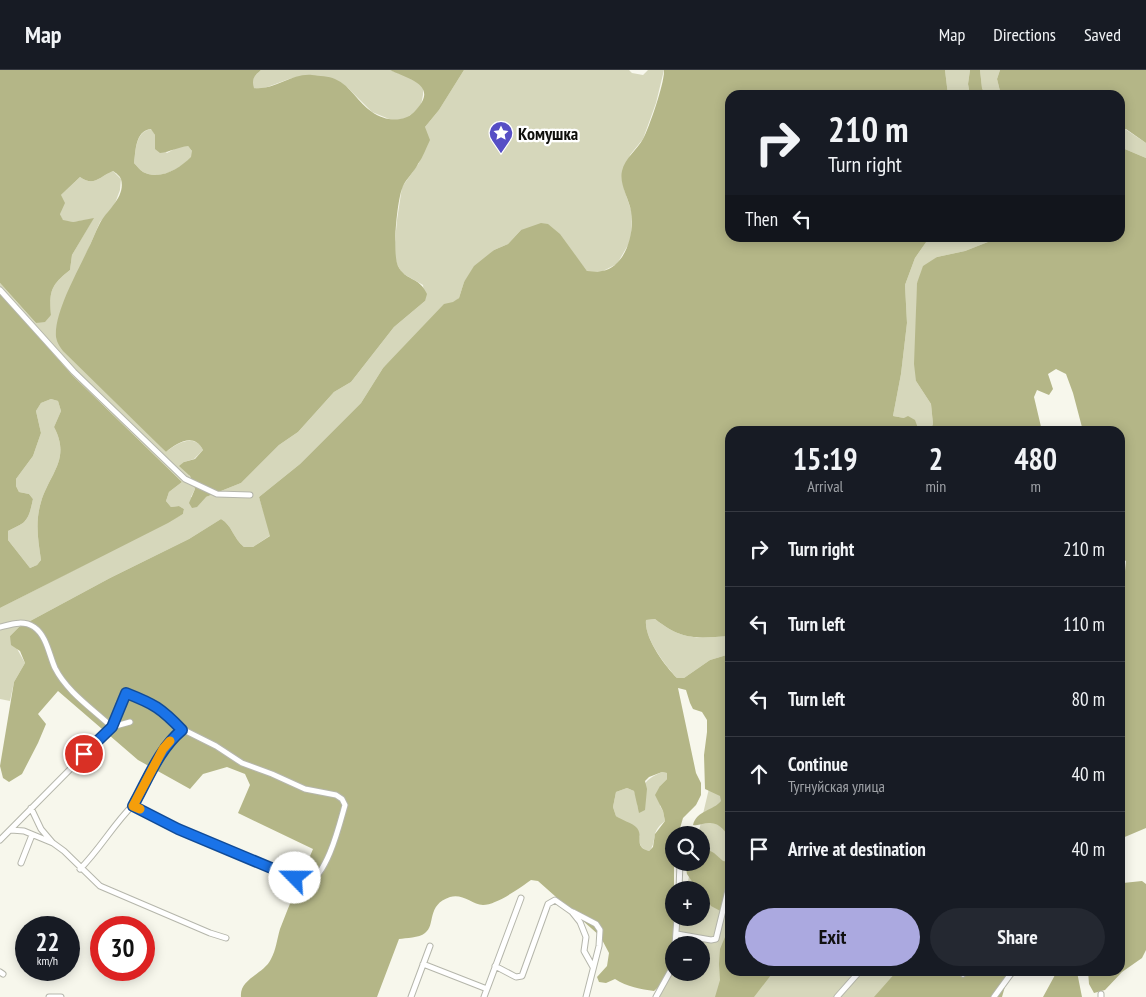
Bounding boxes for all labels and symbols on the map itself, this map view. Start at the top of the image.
place icon: Комушка [488,120,514,154]
place label: Комушка [518,122,578,145]
pin [63,733,105,775]
position arrow [268,851,320,903]
speed limit sign: 30 [90,916,155,981]

